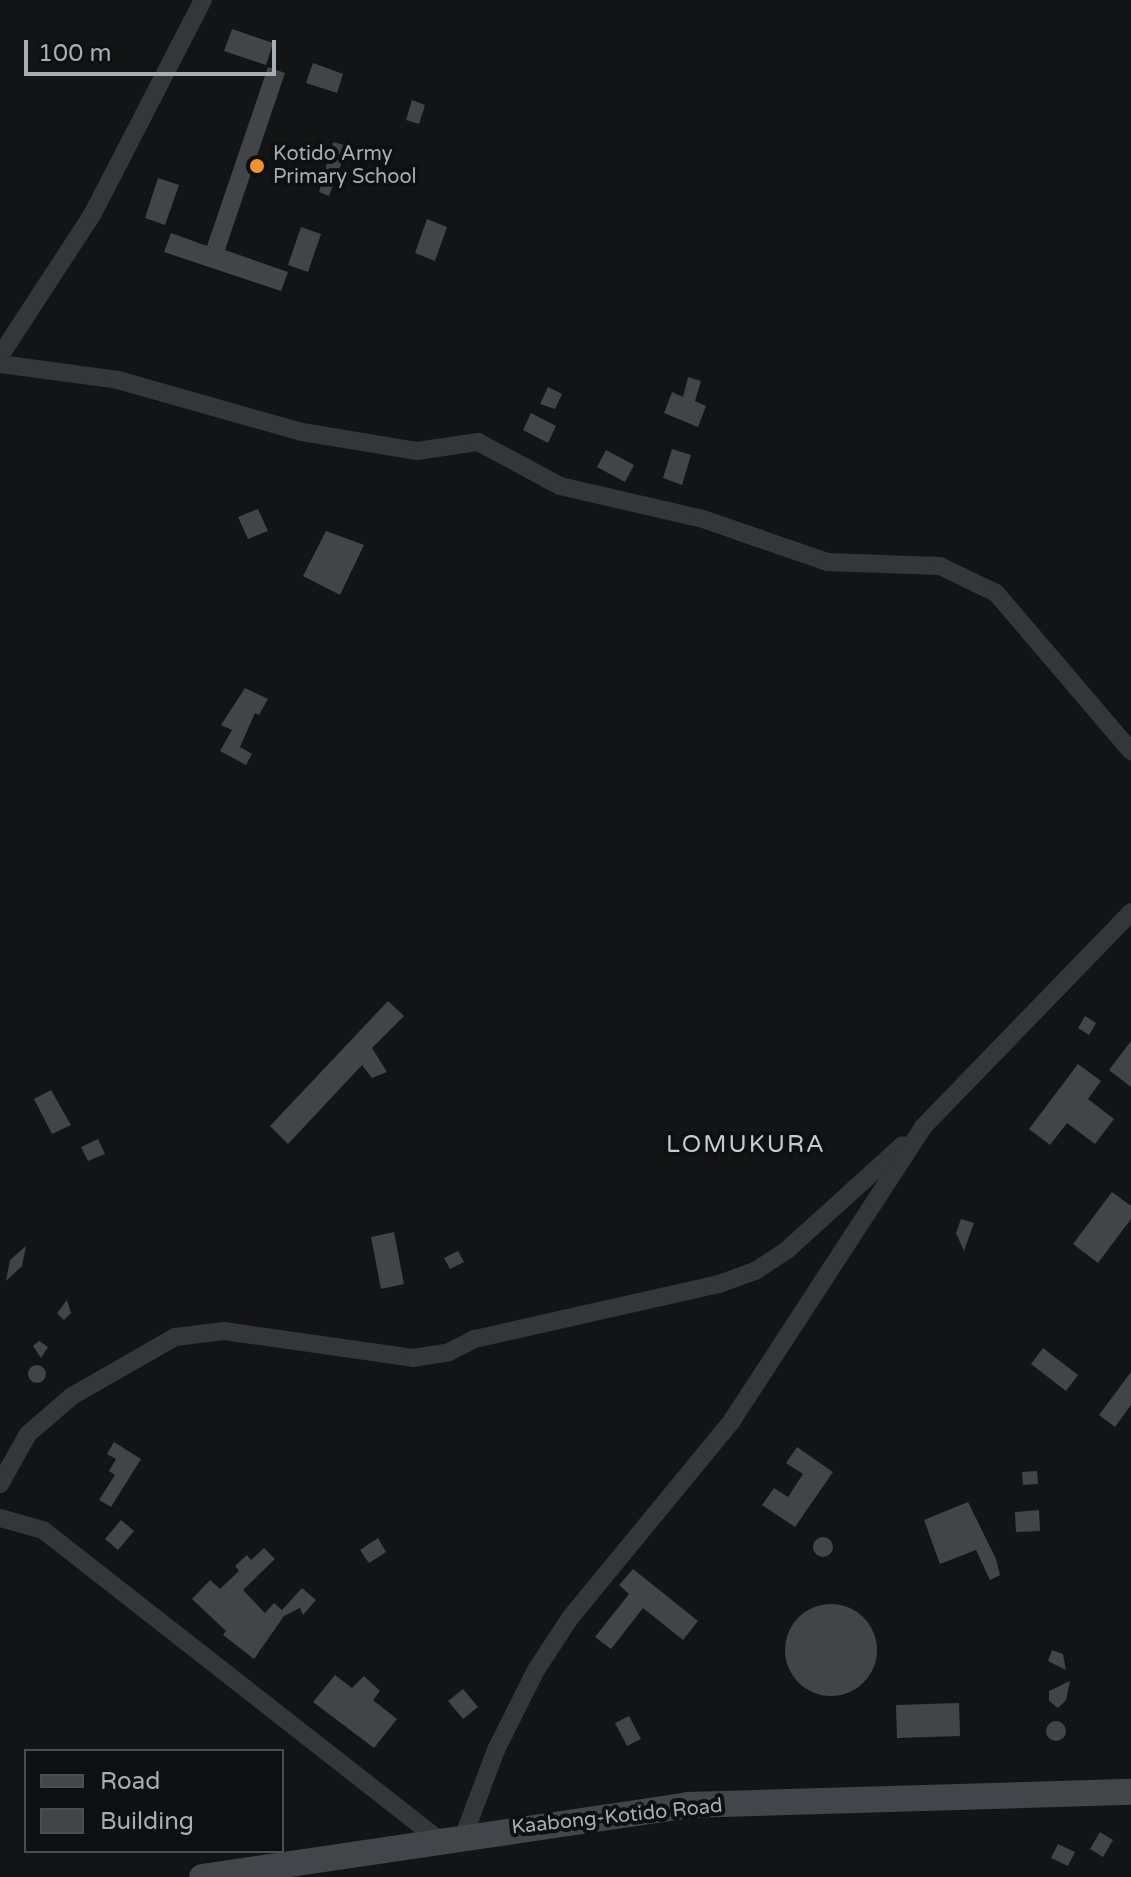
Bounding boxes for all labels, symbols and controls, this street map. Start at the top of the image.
scale bar [28,24,280,74]
text: 100 m [38,39,112,68]
place label: Kotido Army Primary School [273,142,417,189]
marker: Kotido Army Primary School [248,157,266,175]
district label: LOMUKURA [666,1131,826,1159]
legend [24,1749,284,1853]
text: Road [100,1767,160,1796]
street label: Kaabong-Kotido Road [510,1794,724,1840]
text: Building [100,1807,194,1836]

